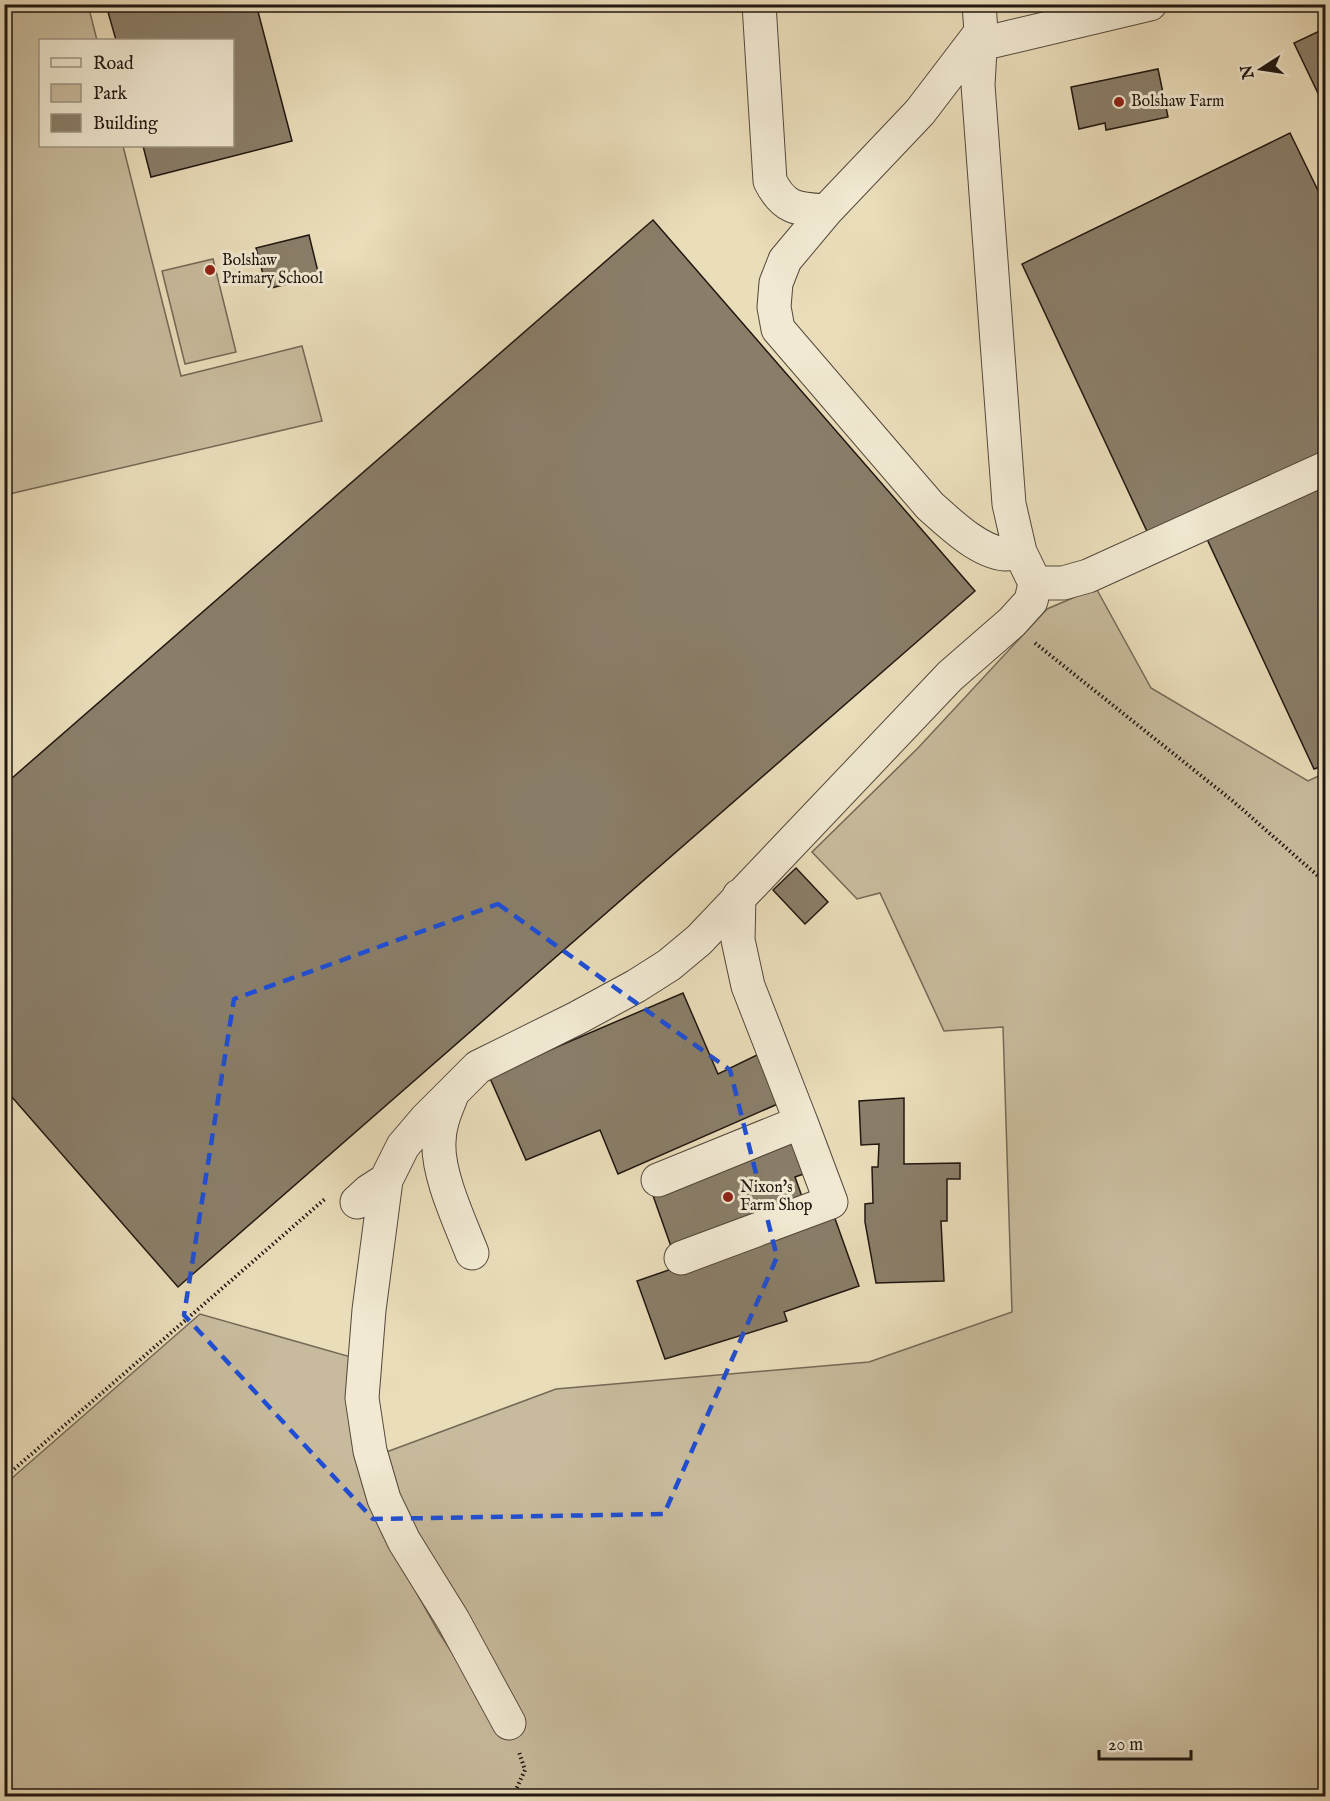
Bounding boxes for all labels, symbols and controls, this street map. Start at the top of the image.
legend [39,39,234,147]
north arrow [1231,39,1291,99]
text: Road [93,53,134,76]
text: N [1237,63,1260,82]
text: Park [93,83,128,106]
place label: Bolshaw Farm [1131,92,1224,112]
marker: Bolshaw Farm [1112,95,1126,109]
text: Building [93,113,158,136]
place label: Bolshaw Primary School [222,251,324,289]
marker: Bolshaw Primary School [203,263,217,277]
place label: Nixon's Farm Shop [740,1178,813,1216]
marker: Nixon's Farm Shop [721,1190,735,1204]
scale bar [1099,1723,1190,1761]
text: 20 m [1108,1734,1143,1757]

